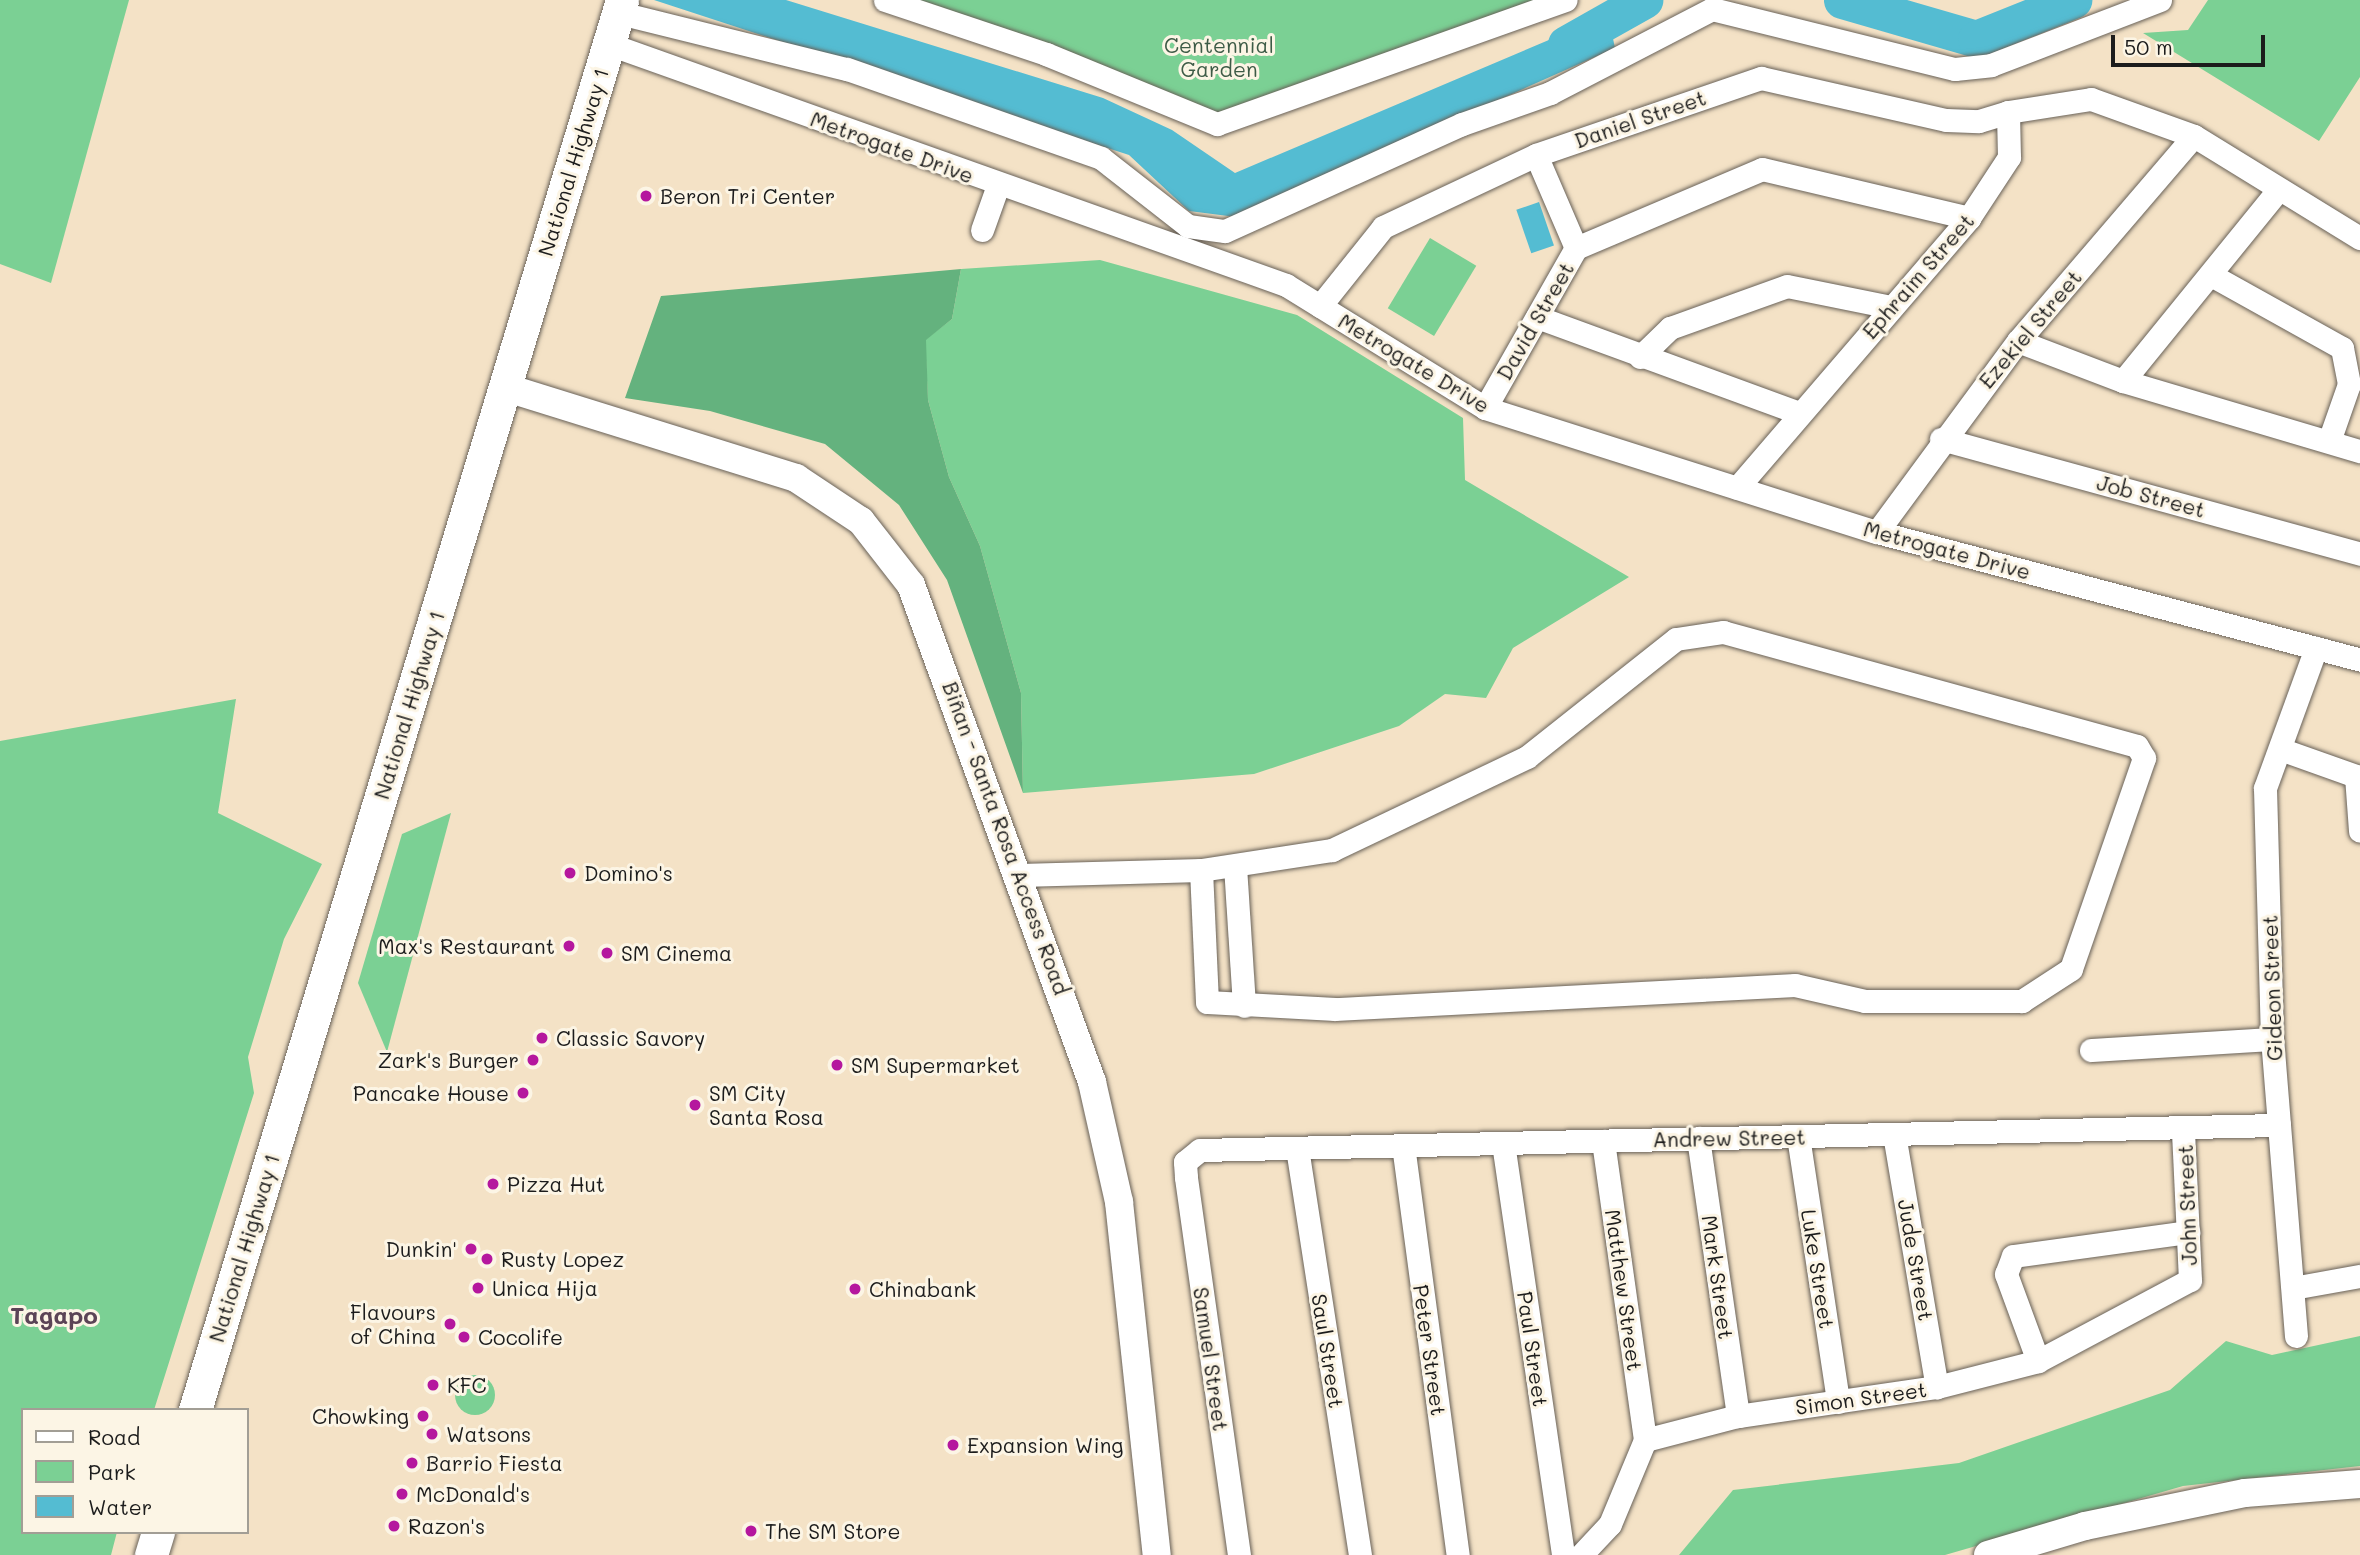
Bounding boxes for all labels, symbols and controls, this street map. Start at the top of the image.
scale bar [2115,21,2269,65]
park label: Centennial Garden [1164,32,1274,82]
text: 50 m [2124,33,2173,60]
street label: National Highway 1 [532,65,614,259]
street label: Daniel Street [1571,85,1709,153]
street label: Metrogate Drive [807,106,977,188]
place label: Beron Tri Center [660,183,835,209]
marker: Beron Tri Center [638,188,654,204]
street label: Ephraim Street [1857,208,1979,344]
street label: David Street [1491,258,1579,384]
street label: Ezekiel Street [1973,265,2087,393]
street label: Metrogate Drive [1334,308,1494,418]
street label: Job Street [2094,469,2208,523]
street label: Metrogate Drive [1861,516,2033,584]
street label: National Highway 1 [368,608,450,802]
street label: Biñan - Santa Rosa Access Road [938,678,1074,998]
place label: Domino's [584,860,673,886]
marker: Domino's [562,865,578,881]
street label: Gideon Street [2257,915,2287,1061]
place label: Max's Restaurant [378,933,555,959]
marker: Max's Restaurant [561,938,577,954]
place label: SM Cinema [621,940,732,966]
marker: SM Cinema [599,945,615,961]
place label: Classic Savory [556,1025,705,1051]
marker: Classic Savory [534,1030,550,1046]
place label: Zark's Burger [378,1047,519,1073]
marker: Zark's Burger [525,1052,541,1068]
place label: SM Supermarket [851,1052,1020,1078]
marker: SM Supermarket [829,1057,845,1073]
place label: Pancake House [353,1080,509,1106]
place label: SM City Santa Rosa [709,1080,824,1130]
marker: Pancake House [515,1085,531,1101]
marker: SM City Santa Rosa [687,1097,703,1113]
street label: Andrew Street [1652,1124,1806,1152]
street label: John Street [2172,1144,2202,1266]
street label: National Highway 1 [203,1151,285,1345]
place label: Pizza Hut [507,1171,605,1197]
marker: Pizza Hut [485,1176,501,1192]
street label: Jude Street [1893,1197,1939,1323]
street label: Matthew Street [1600,1208,1648,1372]
street label: Luke Street [1796,1208,1840,1330]
street label: Mark Street [1697,1213,1739,1341]
place label: Dunkin' [386,1236,457,1262]
marker: Dunkin' [463,1241,479,1257]
place label: Rusty Lopez [501,1246,624,1272]
marker: Rusty Lopez [479,1251,495,1267]
place label: Unica Hija [492,1275,598,1301]
place label: Chinabank [869,1276,976,1302]
marker: Unica Hija [470,1280,486,1296]
marker: Chinabank [847,1281,863,1297]
street label: Peter Street [1408,1283,1452,1417]
street label: Samuel Street [1188,1285,1234,1433]
street label: Paul Street [1512,1290,1554,1408]
street label: Saul Street [1307,1292,1349,1410]
place label: Flavours of China [350,1299,436,1349]
district label: Tagapo [10,1301,98,1329]
marker: Flavours of China [442,1316,458,1332]
place label: Cocolife [478,1324,563,1350]
marker: Cocolife [456,1329,472,1345]
place label: KFC [447,1372,486,1398]
street label: Simon Street [1794,1376,1928,1420]
marker: KFC [425,1377,441,1393]
place label: Chowking [312,1403,409,1429]
legend [21,1408,248,1534]
marker: Chowking [415,1408,431,1424]
place label: Watsons [446,1421,531,1447]
text: Road [88,1423,140,1450]
marker: Watsons [424,1426,440,1442]
place label: Expansion Wing [967,1432,1124,1458]
marker: Expansion Wing [945,1437,961,1453]
place label: Barrio Fiesta [426,1450,562,1476]
marker: Barrio Fiesta [404,1455,420,1471]
text: Park [88,1458,136,1485]
place label: McDonald's [416,1481,530,1507]
marker: McDonald's [394,1486,410,1502]
text: Water [88,1493,152,1520]
place label: Razon's [408,1513,485,1539]
marker: Razon's [386,1518,402,1534]
place label: The SM Store [765,1518,901,1544]
marker: The SM Store [743,1523,759,1539]

